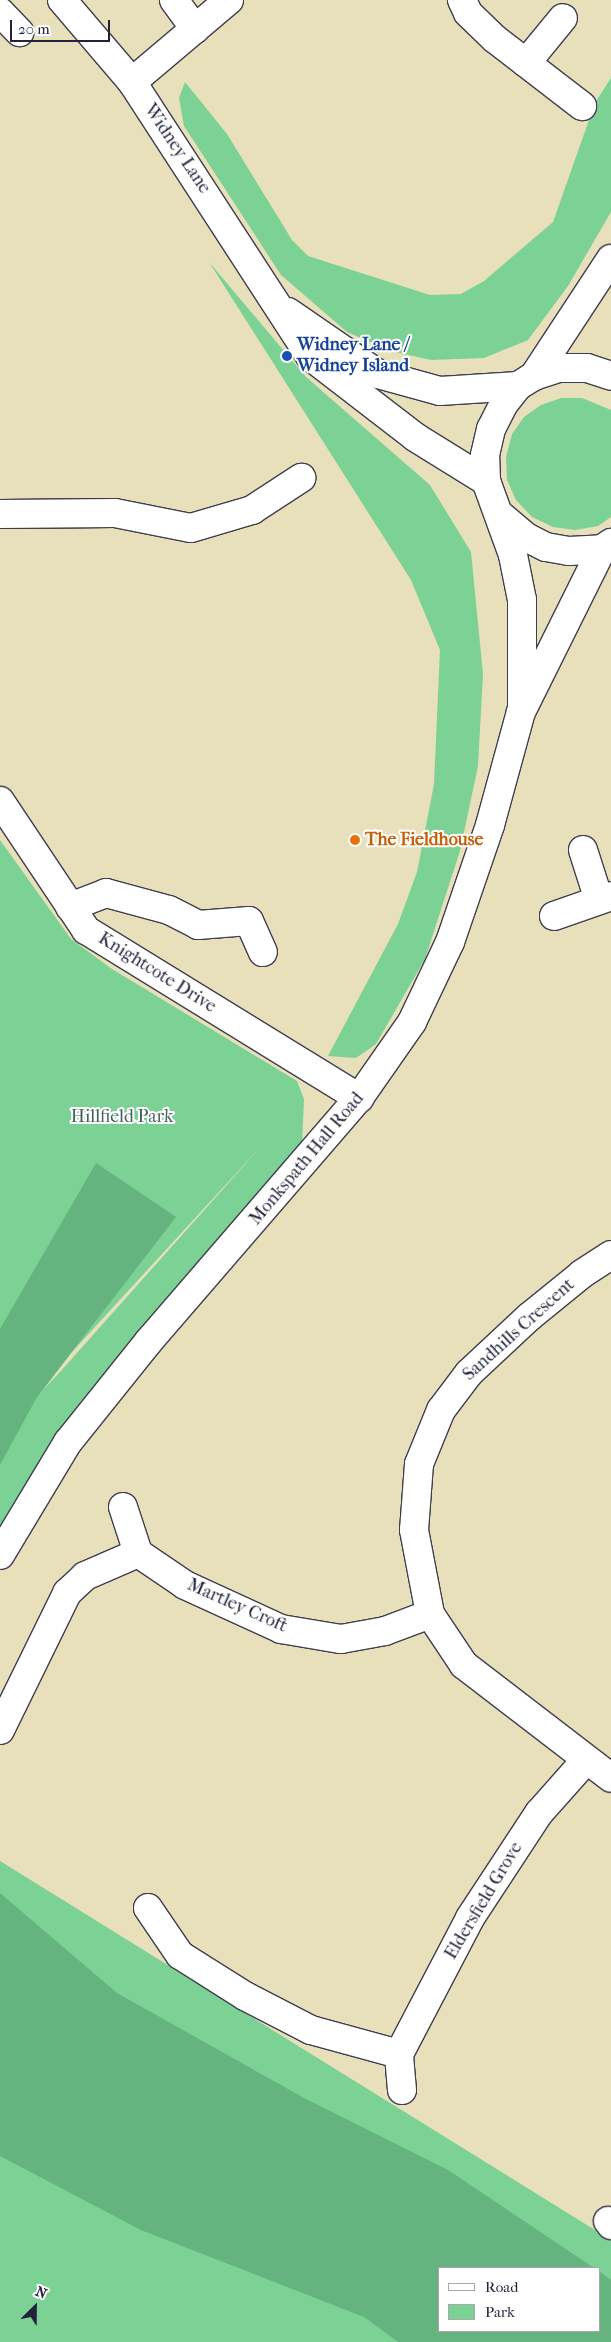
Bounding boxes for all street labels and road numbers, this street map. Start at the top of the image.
street label: Widney Lane [139,100,215,198]
street label: Knightcote Drive [94,928,220,1018]
street label: Monkspath Hall Road [245,1088,369,1230]
street label: Sandhills Crescent [459,1274,579,1386]
street label: Martley Croft [184,1574,290,1638]
street label: Eldersfield Grove [441,1838,527,1964]

